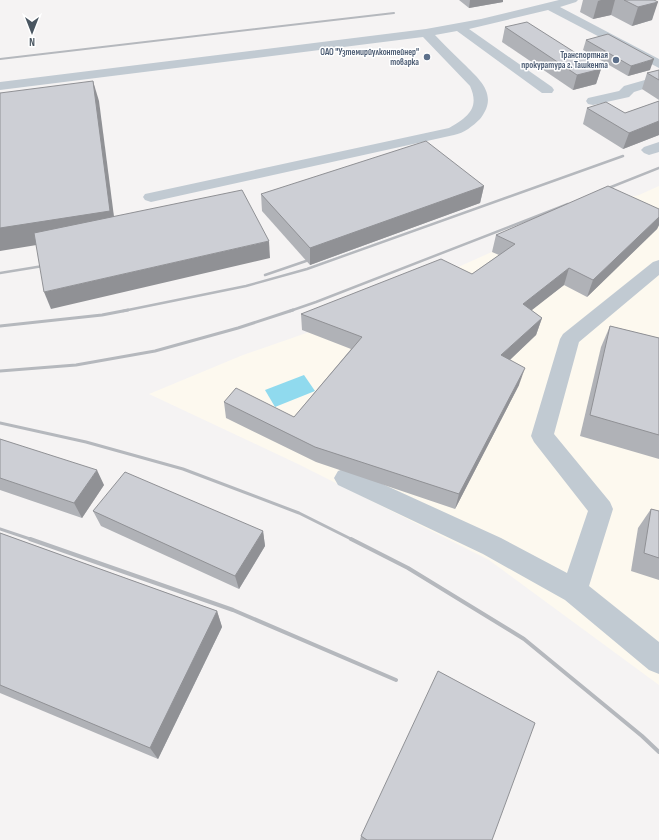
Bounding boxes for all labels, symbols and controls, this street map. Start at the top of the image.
north arrow [12,12,52,52]
text: N [29,35,35,48]
place label: ОАО "Узтемирйулконтейнер" товарка [320,47,419,68]
place label: Транспортная прокуратура г. Ташкента [521,50,608,71]
marker: ОАО "Узтемирйулконтейнер" товарка [422,52,432,62]
marker: Транспортная прокуратура г. Ташкента [611,55,621,65]

